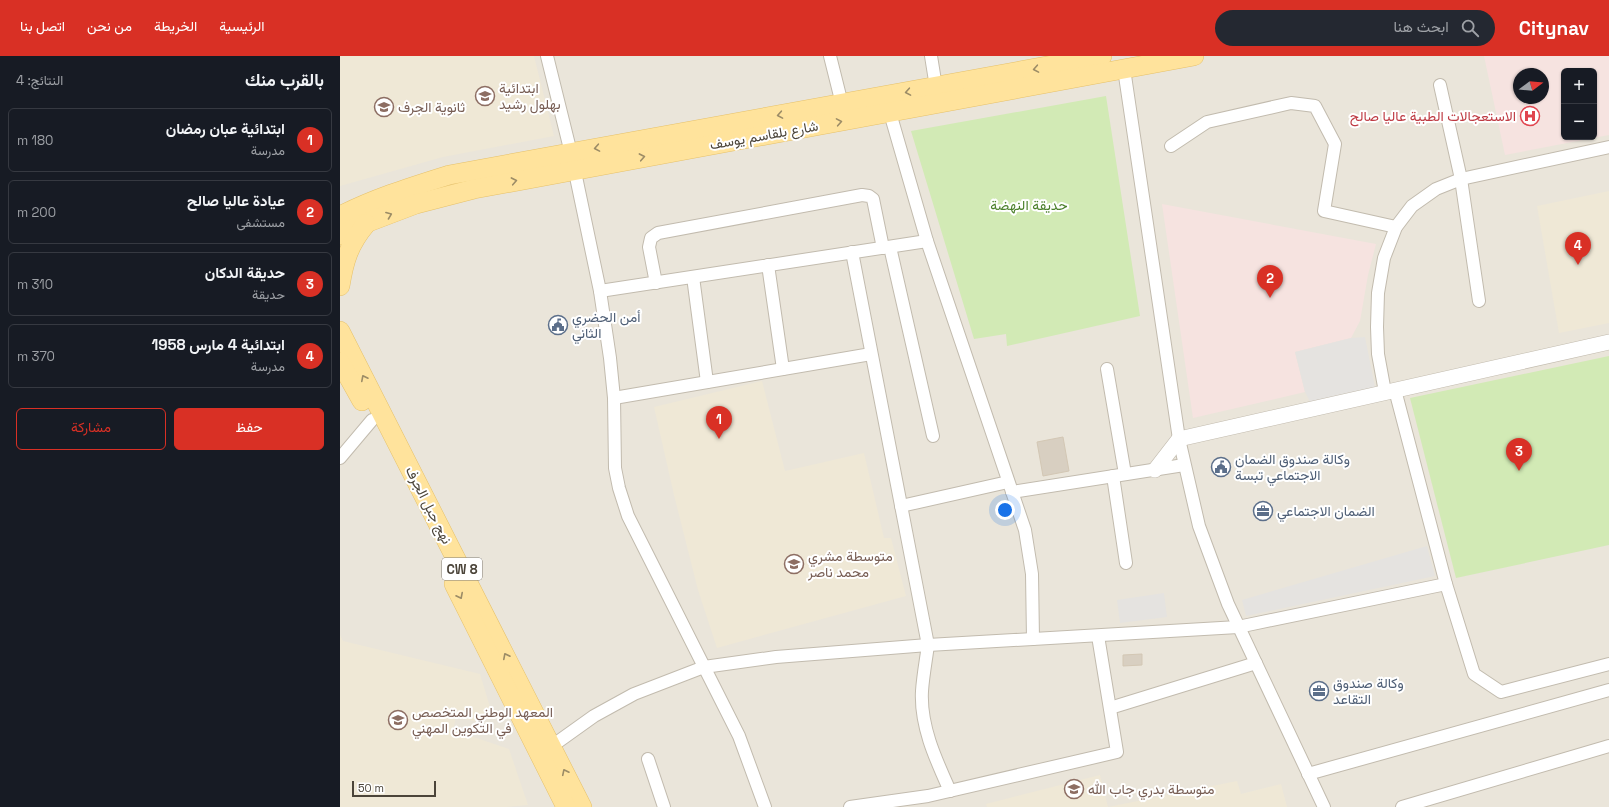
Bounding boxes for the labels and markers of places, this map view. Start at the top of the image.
place label: ابتدائية بهلول رشيد [499,79,561,114]
school or university icon: ابتدائية بهلول رشيد [474,85,496,107]
school or university icon: ثانوية الجرف [373,96,395,118]
place label: ثانوية الجرف [398,98,466,116]
hospital icon: الاستعجالات الطبية عاليا صالح [1519,105,1541,127]
place label: الاستعجالات الطبية عاليا صالح [1350,107,1516,127]
pin: 4 [1565,232,1591,265]
pin: 2 [1257,265,1283,298]
place label: أمن الحضري الثاني [572,308,641,345]
public building icon: أمن الحضري الثاني [547,314,569,336]
pin: 1 [706,406,732,439]
pin: 3 [1506,438,1532,471]
place label: وكالة صندوق الضمان الاجتماعي تبسة [1235,450,1350,487]
public building icon: وكالة صندوق الضمان الاجتماعي تبسة [1210,456,1232,478]
office icon: الضمان الاجتماعي [1252,500,1274,522]
place label: الضمان الاجتماعي [1277,502,1375,523]
place label: متوسطة مشري محمد ناصر [807,547,893,581]
school or university icon: متوسطة مشري محمد ناصر [783,553,805,575]
place label: وكالة صندوق التقاعد [1333,674,1404,708]
office icon: وكالة صندوق التقاعد [1308,680,1330,702]
place label: المعهد الوطني المتخصص في التكوين المهني [412,703,553,740]
school or university icon: المعهد الوطني المتخصص في التكوين المهني [387,709,409,731]
school or university icon: متوسطة بدري جاب الله [1063,778,1085,800]
place label: متوسطة بدري جاب الله [1088,780,1214,801]

